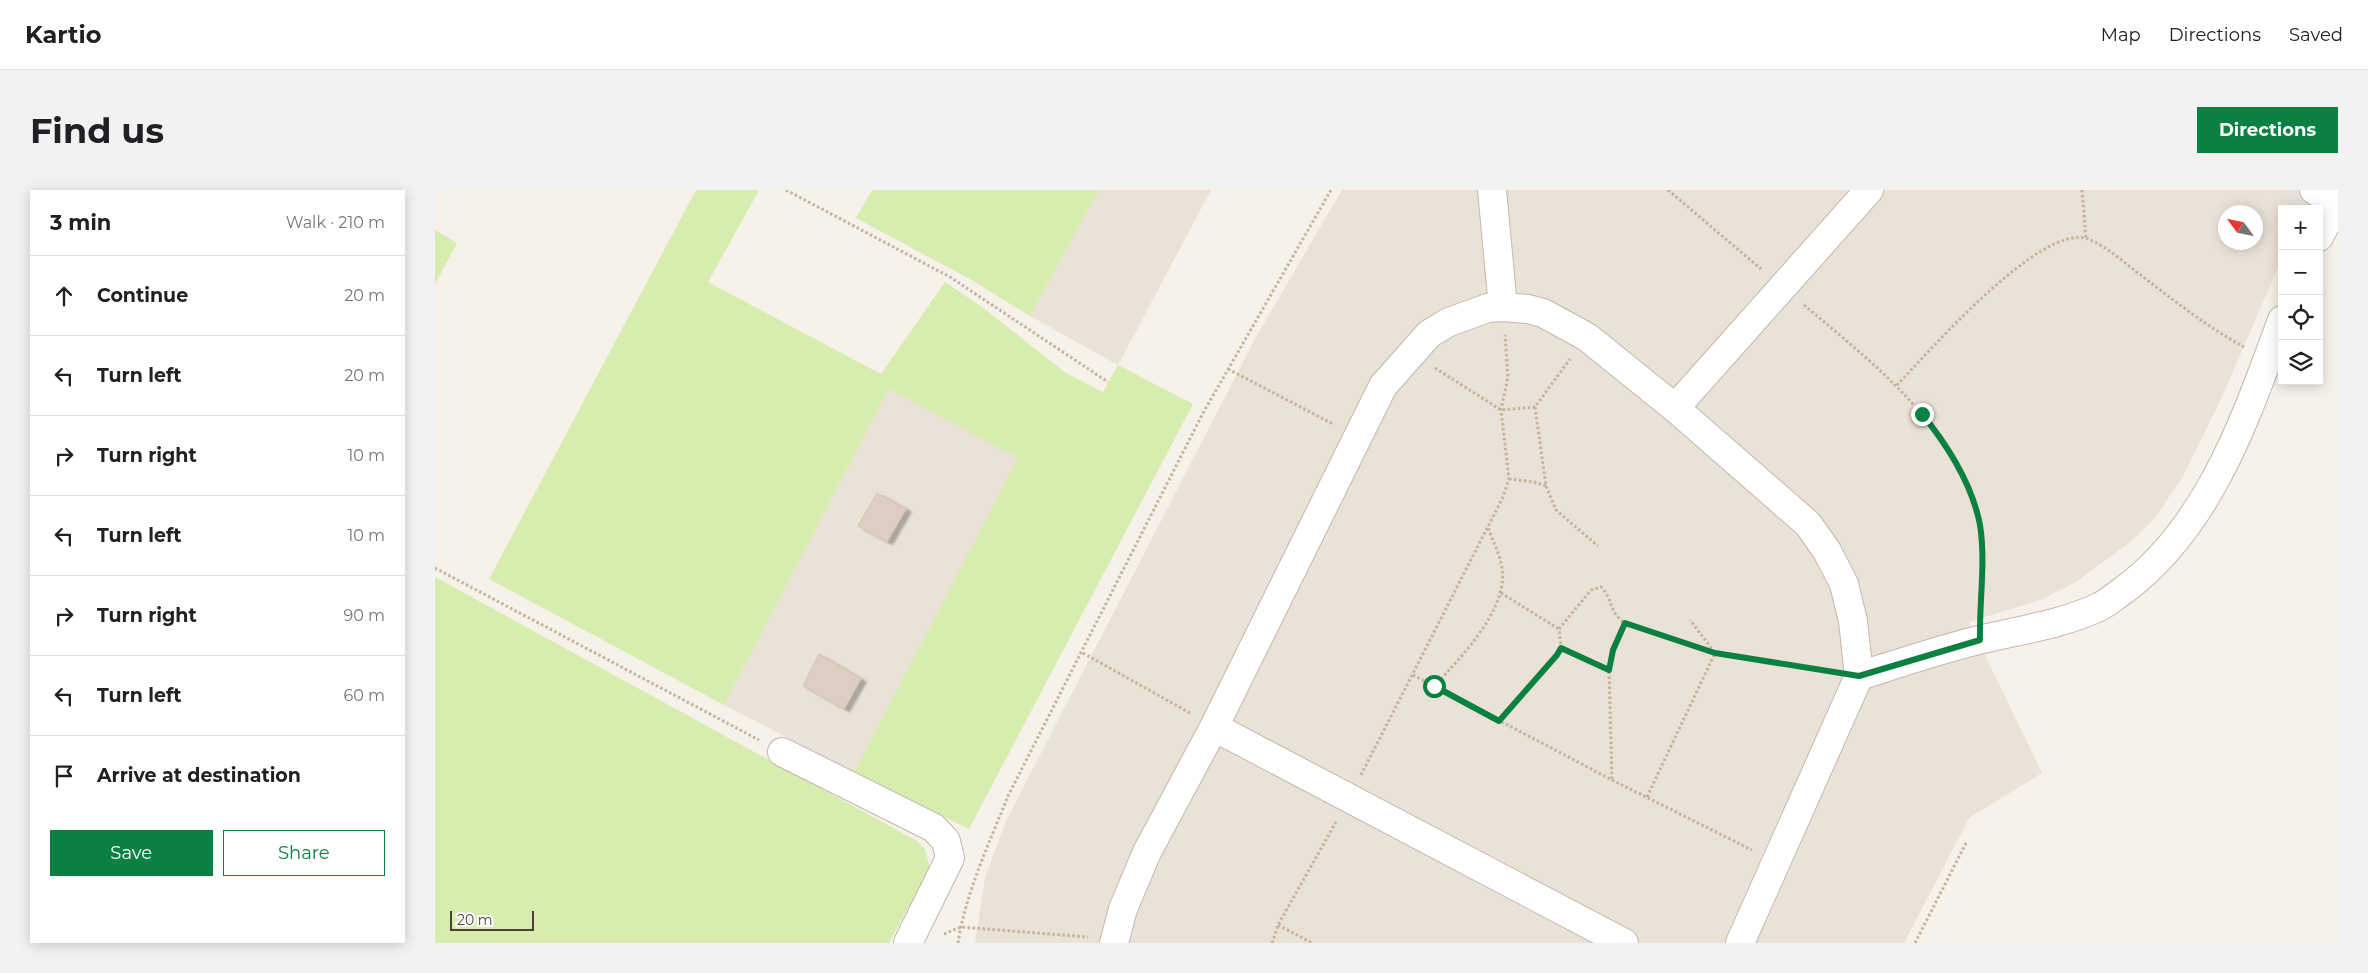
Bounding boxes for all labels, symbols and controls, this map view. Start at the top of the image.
text: Kartio [25,20,101,49]
text: Map [2101,24,2141,46]
text: Directions [2169,24,2261,46]
text: Saved [2289,24,2343,46]
button: Directions [2197,107,2338,153]
text: Find us [30,109,164,152]
north arrow [2218,205,2263,250]
map controls [2278,205,2323,385]
button: + [2278,205,2323,250]
text: 3 min [50,210,111,235]
text: Walk · 210 m [286,213,385,232]
button: − [2278,250,2323,295]
icon: ahead [50,282,78,310]
text: Continue [97,284,188,307]
text: 20 m [344,286,385,305]
button: locate [2278,295,2323,340]
button: layers [2278,340,2323,385]
icon: left [50,362,78,390]
text: Turn left [97,364,182,387]
text: 20 m [344,366,385,385]
route end [1911,403,1934,426]
icon: right [50,442,78,470]
text: Turn right [97,444,197,467]
text: 10 m [347,446,385,465]
icon: left [50,522,78,550]
text: Turn left [97,524,182,547]
text: 10 m [347,526,385,545]
icon: right [50,602,78,630]
text: Turn right [97,604,197,627]
text: 90 m [343,606,385,625]
route start [1423,675,1446,698]
icon: left [50,682,78,710]
text: Turn left [97,684,182,707]
text: 60 m [343,686,385,705]
icon: arrive [50,762,78,790]
text: Arrive at destination [97,764,301,787]
button: Save [50,830,213,876]
button: Share [223,830,385,876]
scale bar [450,908,534,931]
text: 20 m [457,911,493,929]

